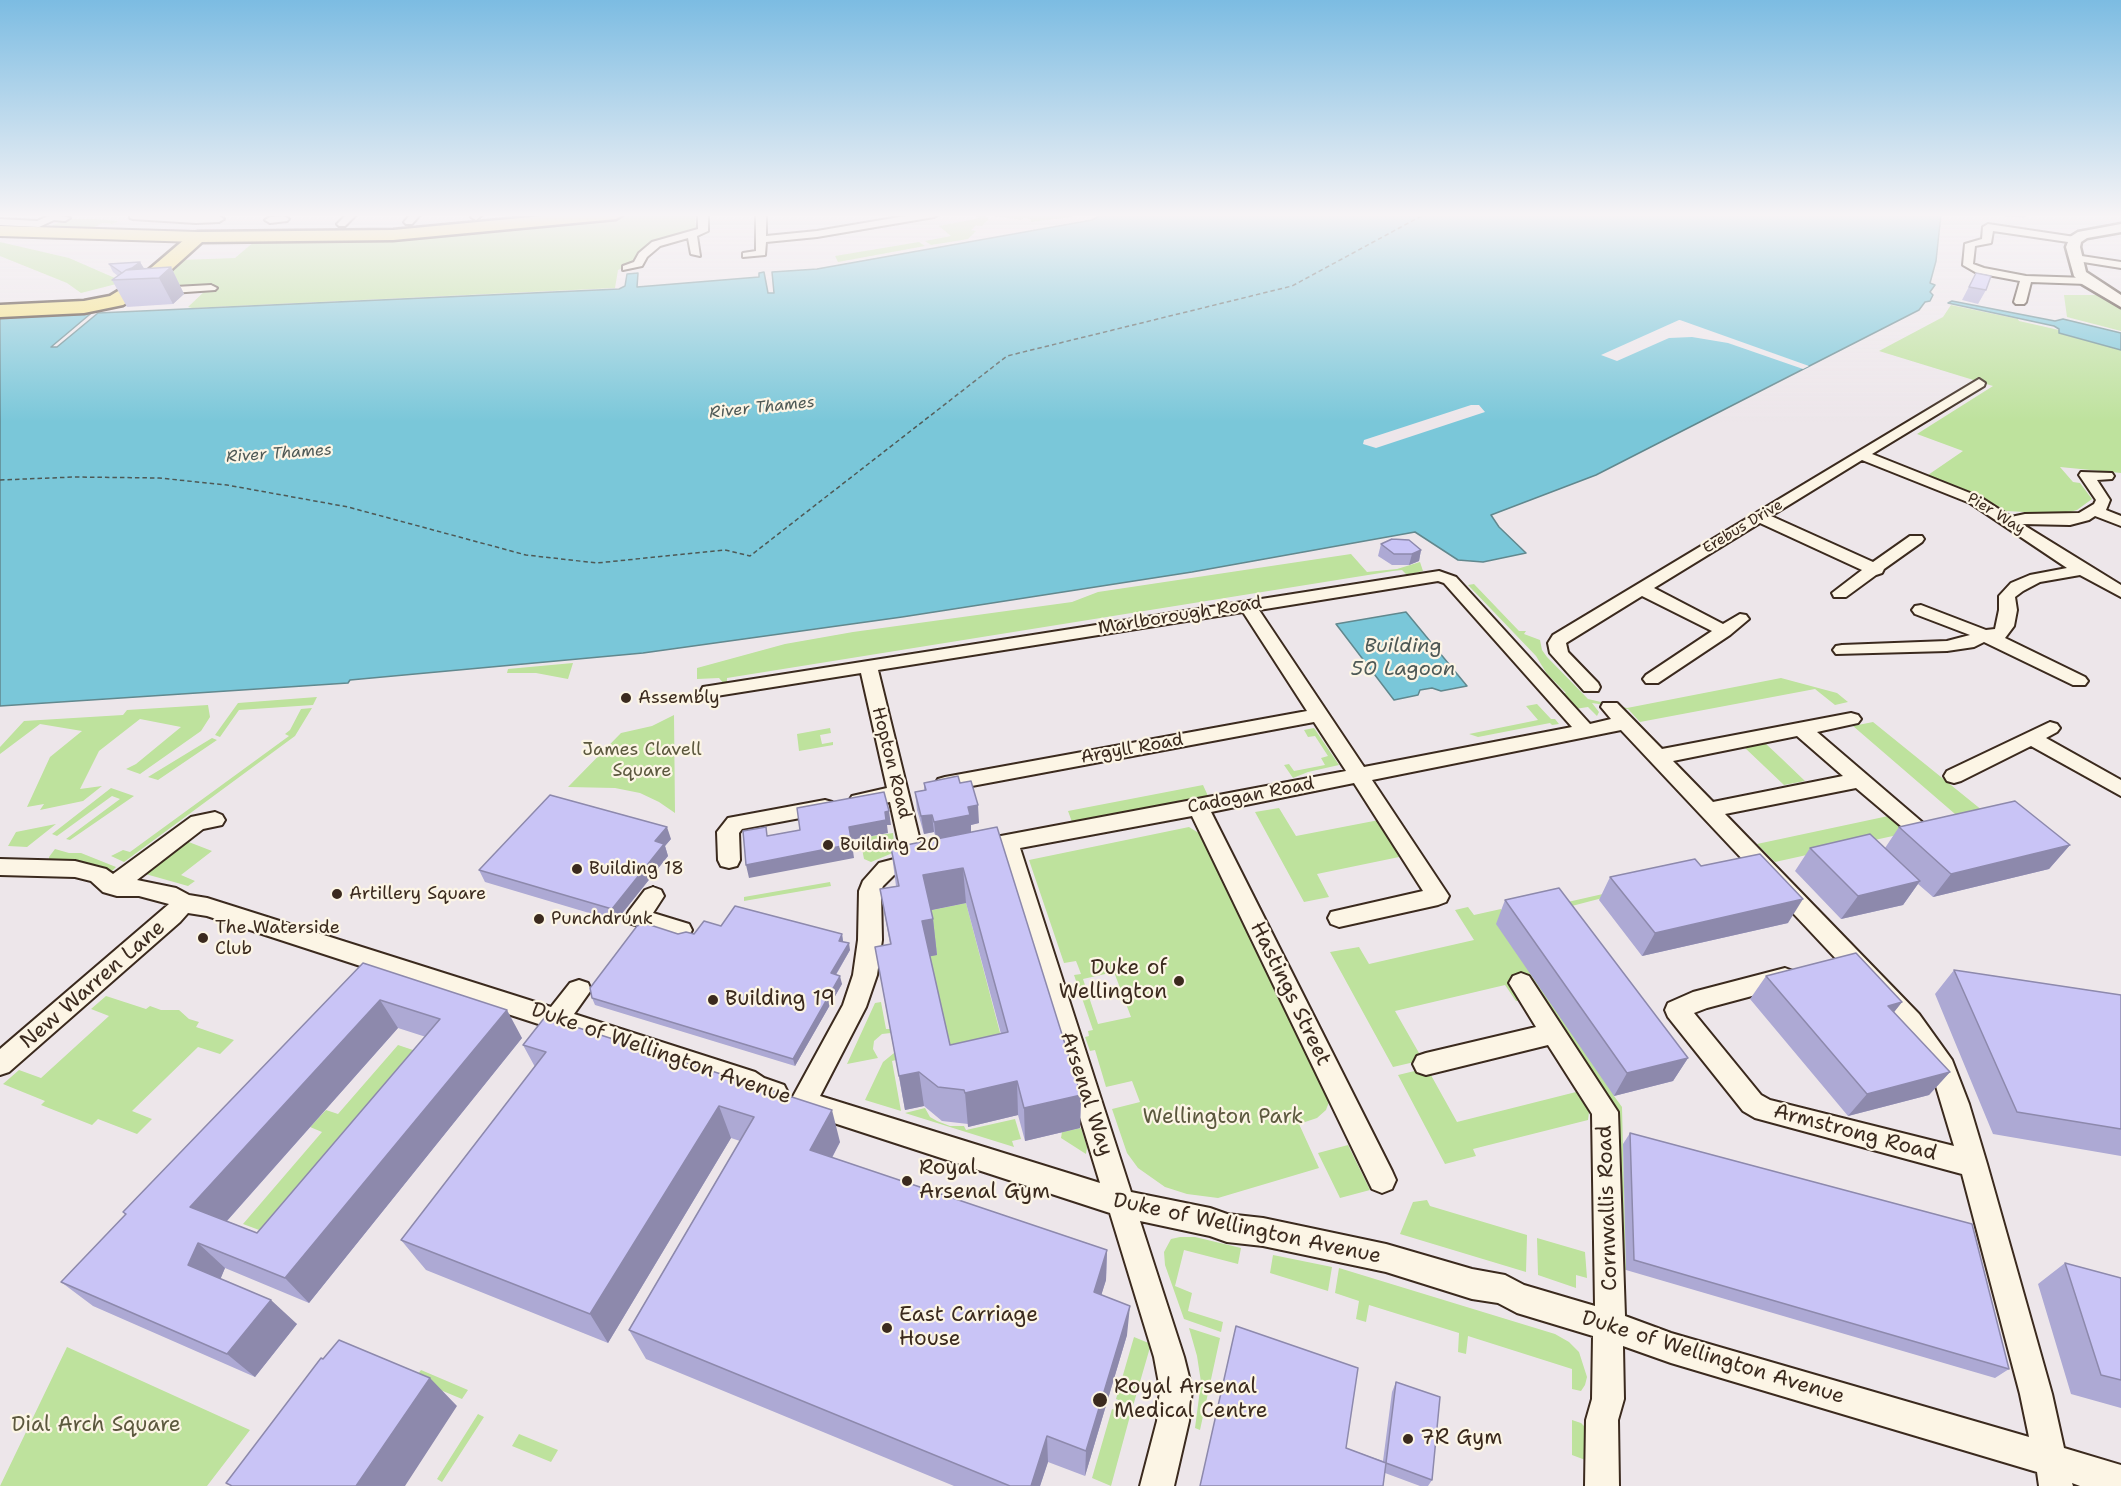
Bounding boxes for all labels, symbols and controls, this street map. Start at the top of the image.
water label: River Thames [708,393,816,423]
water label: River Thames [225,441,333,467]
street label: Pier Way [1964,489,2028,539]
street label: Erebus Drive [1700,496,1786,558]
street label: Marlborough Road [1097,592,1263,640]
water label: Building 50 Lagoon [1351,635,1455,682]
place label: Assembly [638,687,720,709]
marker: Assembly [619,691,633,705]
street label: Hopton Road [867,705,915,821]
street label: Argyll Road [1079,729,1185,769]
park label: James Clavell Square [582,739,702,782]
street label: Cadogan Road [1186,773,1316,819]
place label: Building 20 [840,834,940,856]
marker: Building 20 [821,838,835,852]
place label: Building 18 [589,858,684,880]
marker: Building 18 [570,862,584,876]
place label: Artillery Square [349,883,486,905]
marker: Artillery Square [330,887,344,901]
place label: Punchdrunk [551,908,653,930]
marker: Punchdrunk [532,912,546,926]
street label: New Warren Lane [15,915,171,1055]
place label: The Waterside Club [215,917,340,960]
street label: Hastings Street [1244,918,1336,1070]
marker: The Waterside Club [196,931,210,945]
place label: Duke of Wellington [1058,956,1167,1006]
marker: Duke of Wellington [1172,974,1186,988]
place label: Building 19 [725,987,835,1013]
marker: Building 19 [706,993,720,1007]
street label: Duke of Wellington Avenue [528,998,794,1110]
street label: Arsenal Way [1054,1029,1118,1159]
street label: Armstrong Road [1771,1099,1939,1167]
park label: Wellington Park [1143,1105,1303,1131]
street label: Cornwallis Road [1593,1125,1623,1291]
place label: Royal Arsenal Gym [919,1156,1050,1206]
marker: Royal Arsenal Gym [900,1174,914,1188]
street label: Duke of Wellington Avenue [1111,1188,1383,1270]
place label: East Carriage House [899,1303,1038,1353]
street label: Duke of Wellington Avenue [1579,1306,1847,1410]
marker: East Carriage House [880,1321,894,1335]
place label: Royal Arsenal Medical Centre [1114,1375,1268,1425]
marker: Royal Arsenal Medical Centre [1091,1391,1109,1409]
park label: Dial Arch Square [11,1413,181,1439]
place label: 7R Gym [1420,1426,1502,1452]
marker: 7R Gym [1401,1432,1415,1446]

